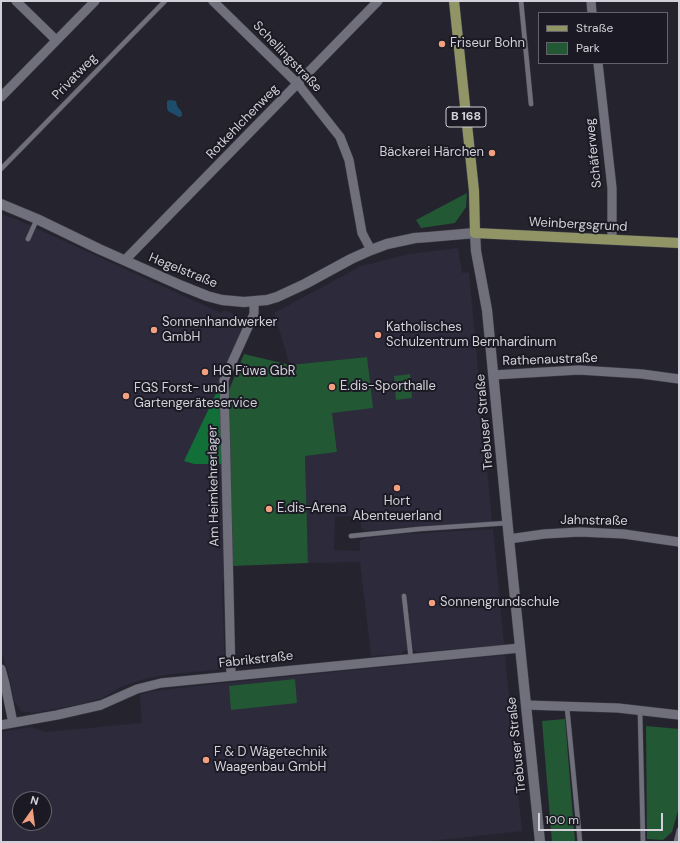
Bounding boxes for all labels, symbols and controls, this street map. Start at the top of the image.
legend [538,12,668,64]
street label: Schellingstraße [249,18,325,96]
text: Straße [576,20,613,36]
place label: Friseur Bohn [450,36,525,52]
marker: Friseur Bohn [437,39,447,49]
text: Park [576,40,600,56]
street label: Privatweg [49,51,101,103]
street label: Rotkehlchenweg [203,81,283,163]
road number: B 168 [446,107,486,127]
street label: Schäferweg [583,117,605,189]
place label: Bäckerei Härchen [379,145,484,161]
marker: Bäckerei Härchen [487,148,497,158]
street label: Weinbergsgrund [528,215,628,235]
street label: Hegelstraße [146,250,220,292]
place label: Sonnenhandwerker GmbH [162,315,277,346]
place label: Katholisches Schulzentrum Bernhardinum [386,320,556,351]
marker: Sonnenhandwerker GmbH [149,325,159,335]
marker: Katholisches Schulzentrum Bernhardinum [373,330,383,340]
street label: Rathenaustraße [502,351,598,369]
place label: HG Füwa GbR [213,364,295,380]
marker: HG Füwa GbR [200,367,210,377]
street label: Trebuser Straße [473,373,497,471]
place label: E.dis-Sporthalle [340,379,436,395]
place label: FGS Forst- und Gartengeräteservice [134,381,257,412]
marker: E.dis-Sporthalle [327,382,337,392]
marker: FGS Forst- und Gartengeräteservice [121,391,131,401]
street label: Am Heimkehrerlager [205,425,223,547]
marker: Hort Abenteuerland [392,483,402,493]
place label: Hort Abenteuerland [352,494,442,525]
place label: E.dis-Arena [277,501,346,517]
marker: E.dis-Arena [264,504,274,514]
street label: Jahnstraße [560,513,628,529]
place label: Sonnengrundschule [440,595,559,611]
marker: Sonnengrundschule [427,598,437,608]
street label: Fabrikstraße [218,648,294,672]
street label: Trebuser Straße [504,696,530,794]
place label: F & D Wägetechnik Waagenbau GmbH [214,745,327,776]
marker: F & D Wägetechnik Waagenbau GmbH [201,755,211,765]
north arrow [12,791,52,831]
text: N [29,793,40,808]
scale bar [540,805,665,831]
text: 100 m [545,812,579,828]

